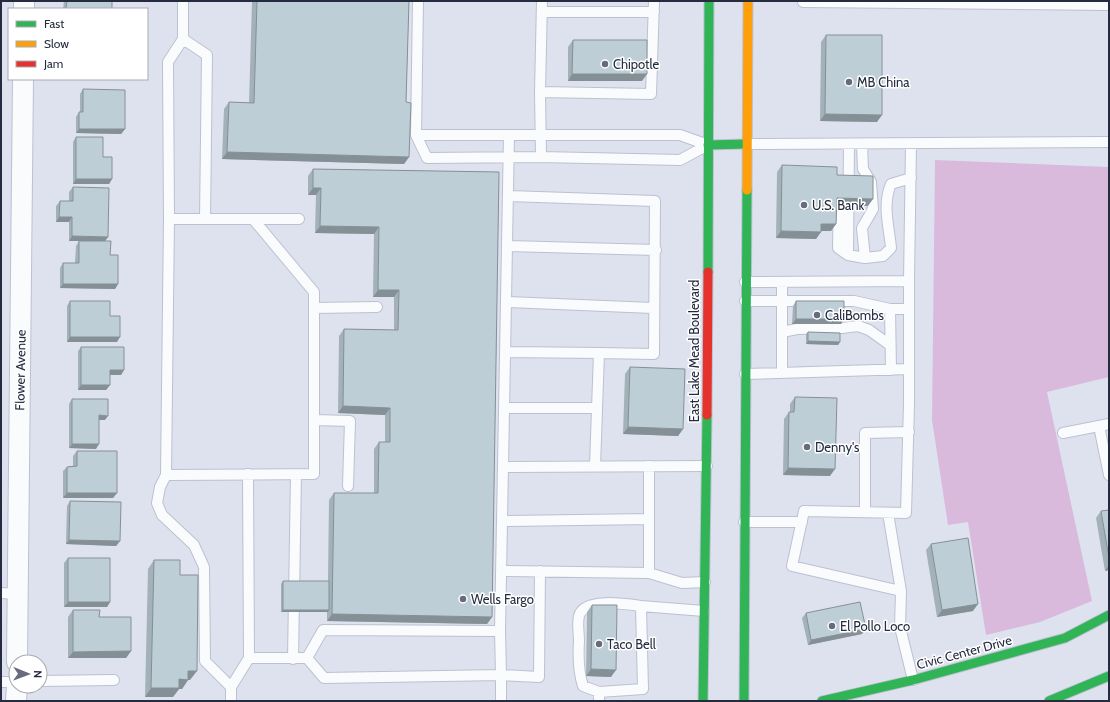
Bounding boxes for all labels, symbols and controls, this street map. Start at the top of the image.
legend [8,8,148,80]
text: Fast [44,16,64,31]
text: Slow [44,36,69,51]
text: Jam [43,56,63,71]
place label: Chipotle [613,56,659,72]
marker: Chipotle [600,59,610,69]
place label: MB China [857,74,910,90]
marker: MB China [844,77,854,87]
place label: U.S. Bank [812,197,864,213]
marker: U.S. Bank [799,200,809,210]
street label: East Lake Mead Boulevard [686,280,702,422]
place label: CaliBombs [825,307,884,323]
marker: CaliBombs [812,310,822,320]
street label: Flower Avenue [11,329,29,411]
place label: Denny's [815,439,860,455]
marker: Denny's [802,442,812,452]
place label: Wells Fargo [471,591,534,607]
marker: Wells Fargo [458,594,468,604]
place label: El Pollo Loco [840,618,910,634]
marker: El Pollo Loco [827,621,837,631]
street label: Civic Center Drive [915,632,1014,672]
place label: Taco Bell [607,636,656,652]
marker: Taco Bell [594,639,604,649]
north arrow [8,654,48,694]
text: N [31,670,45,678]

